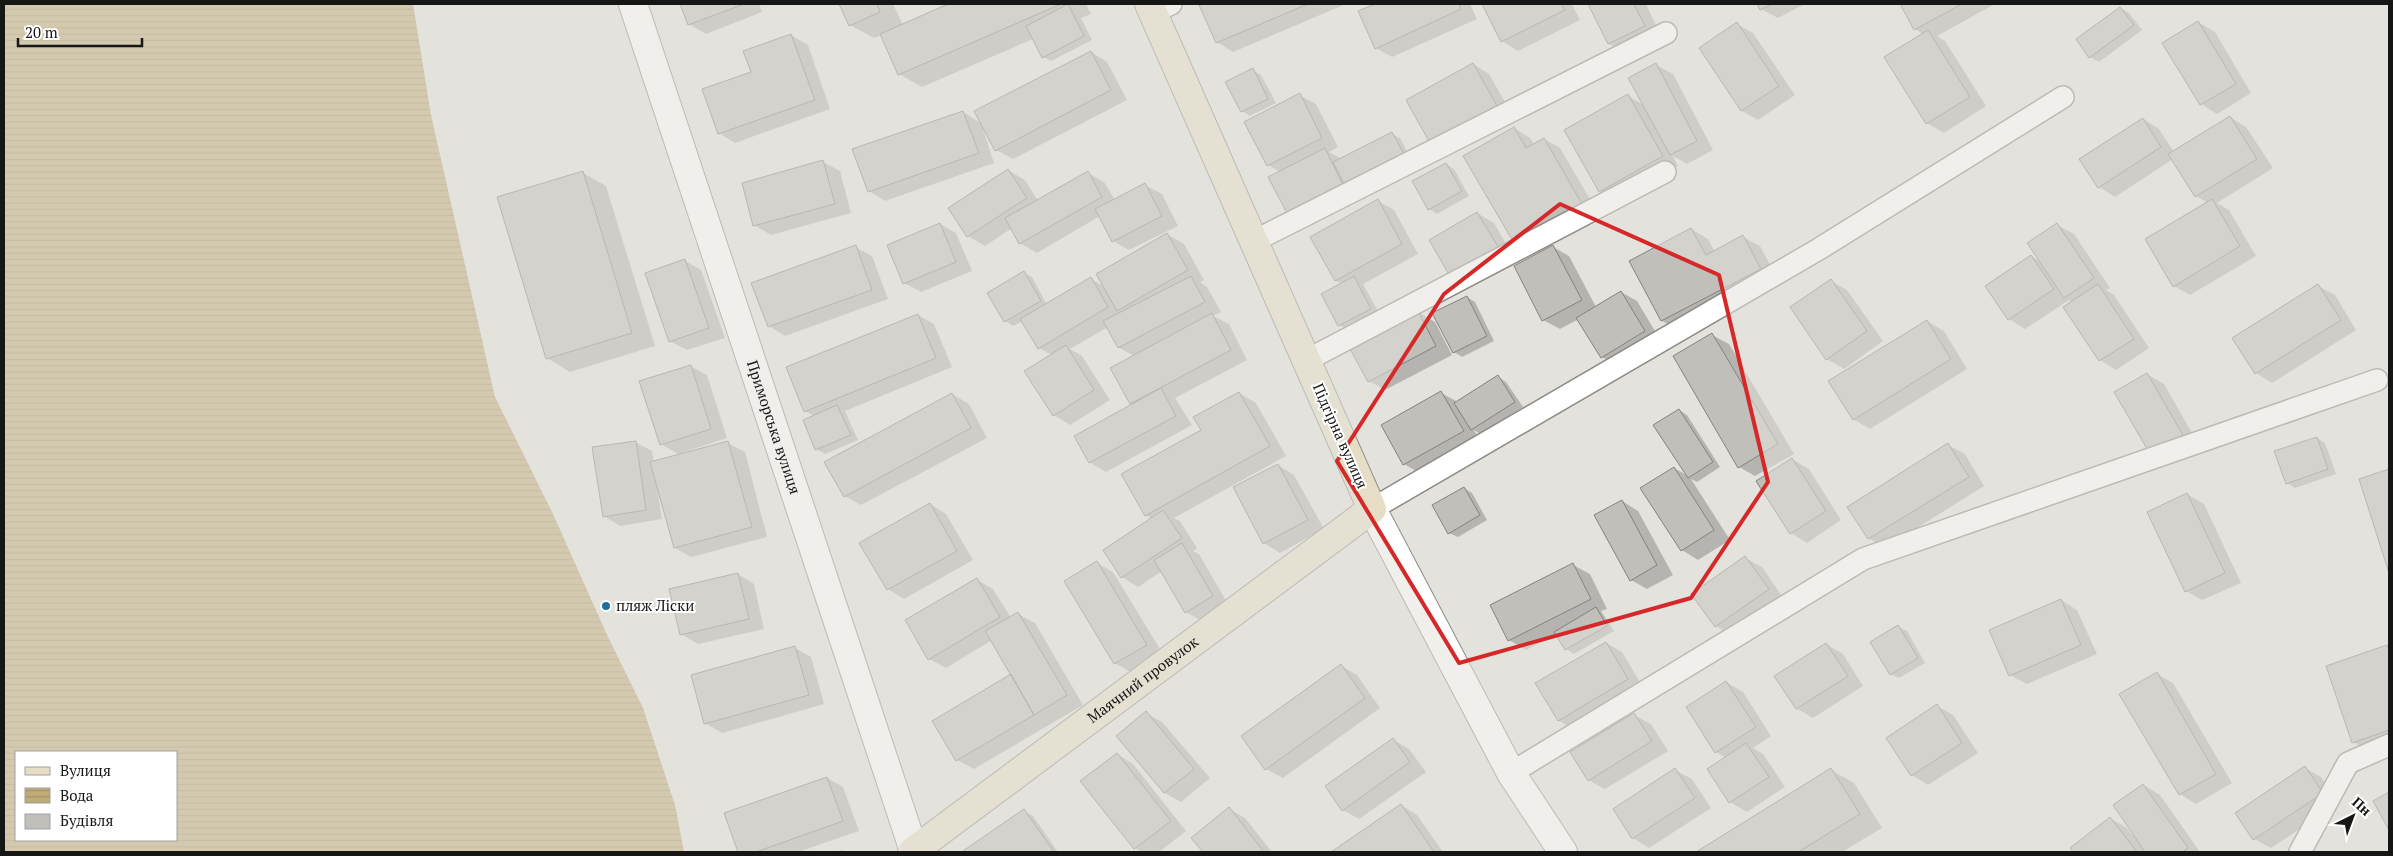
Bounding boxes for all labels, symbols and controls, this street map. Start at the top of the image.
scale bar [18,15,141,47]
text: 20 m [25,22,58,42]
street label: Приморська вулиця [743,357,806,497]
street label: Підгірна вулиця [1309,380,1373,491]
place label: пляж Ліски [616,595,694,615]
marker: пляж Ліски [600,600,612,612]
street label: Маячний провулок [1083,630,1203,727]
legend [15,751,178,841]
text: Вулиця [60,760,111,780]
text: Вода [60,785,94,805]
north arrow [2328,791,2378,841]
text: Пн [2348,792,2376,820]
text: Будівля [60,810,113,830]

